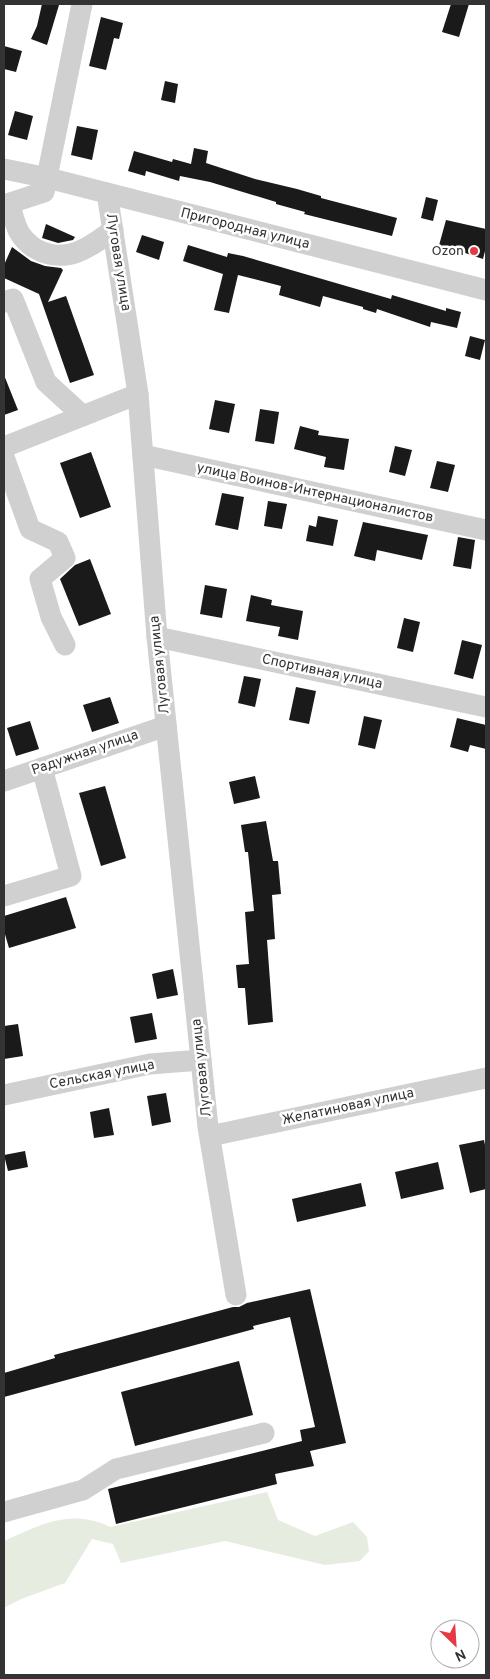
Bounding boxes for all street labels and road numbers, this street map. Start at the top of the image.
street label: Пригородная улица [179,205,311,253]
street label: Луговая улица [102,212,134,312]
street label: улица Воинов-Интернационалистов [195,460,435,526]
street label: Луговая улица [146,615,174,715]
street label: Спортивная улица [260,651,384,693]
street label: Радужная улица [29,727,141,779]
street label: Луговая улица [188,1018,216,1118]
street label: Сельская улица [48,1056,156,1094]
street label: Желатиновая улица [281,1085,415,1129]

